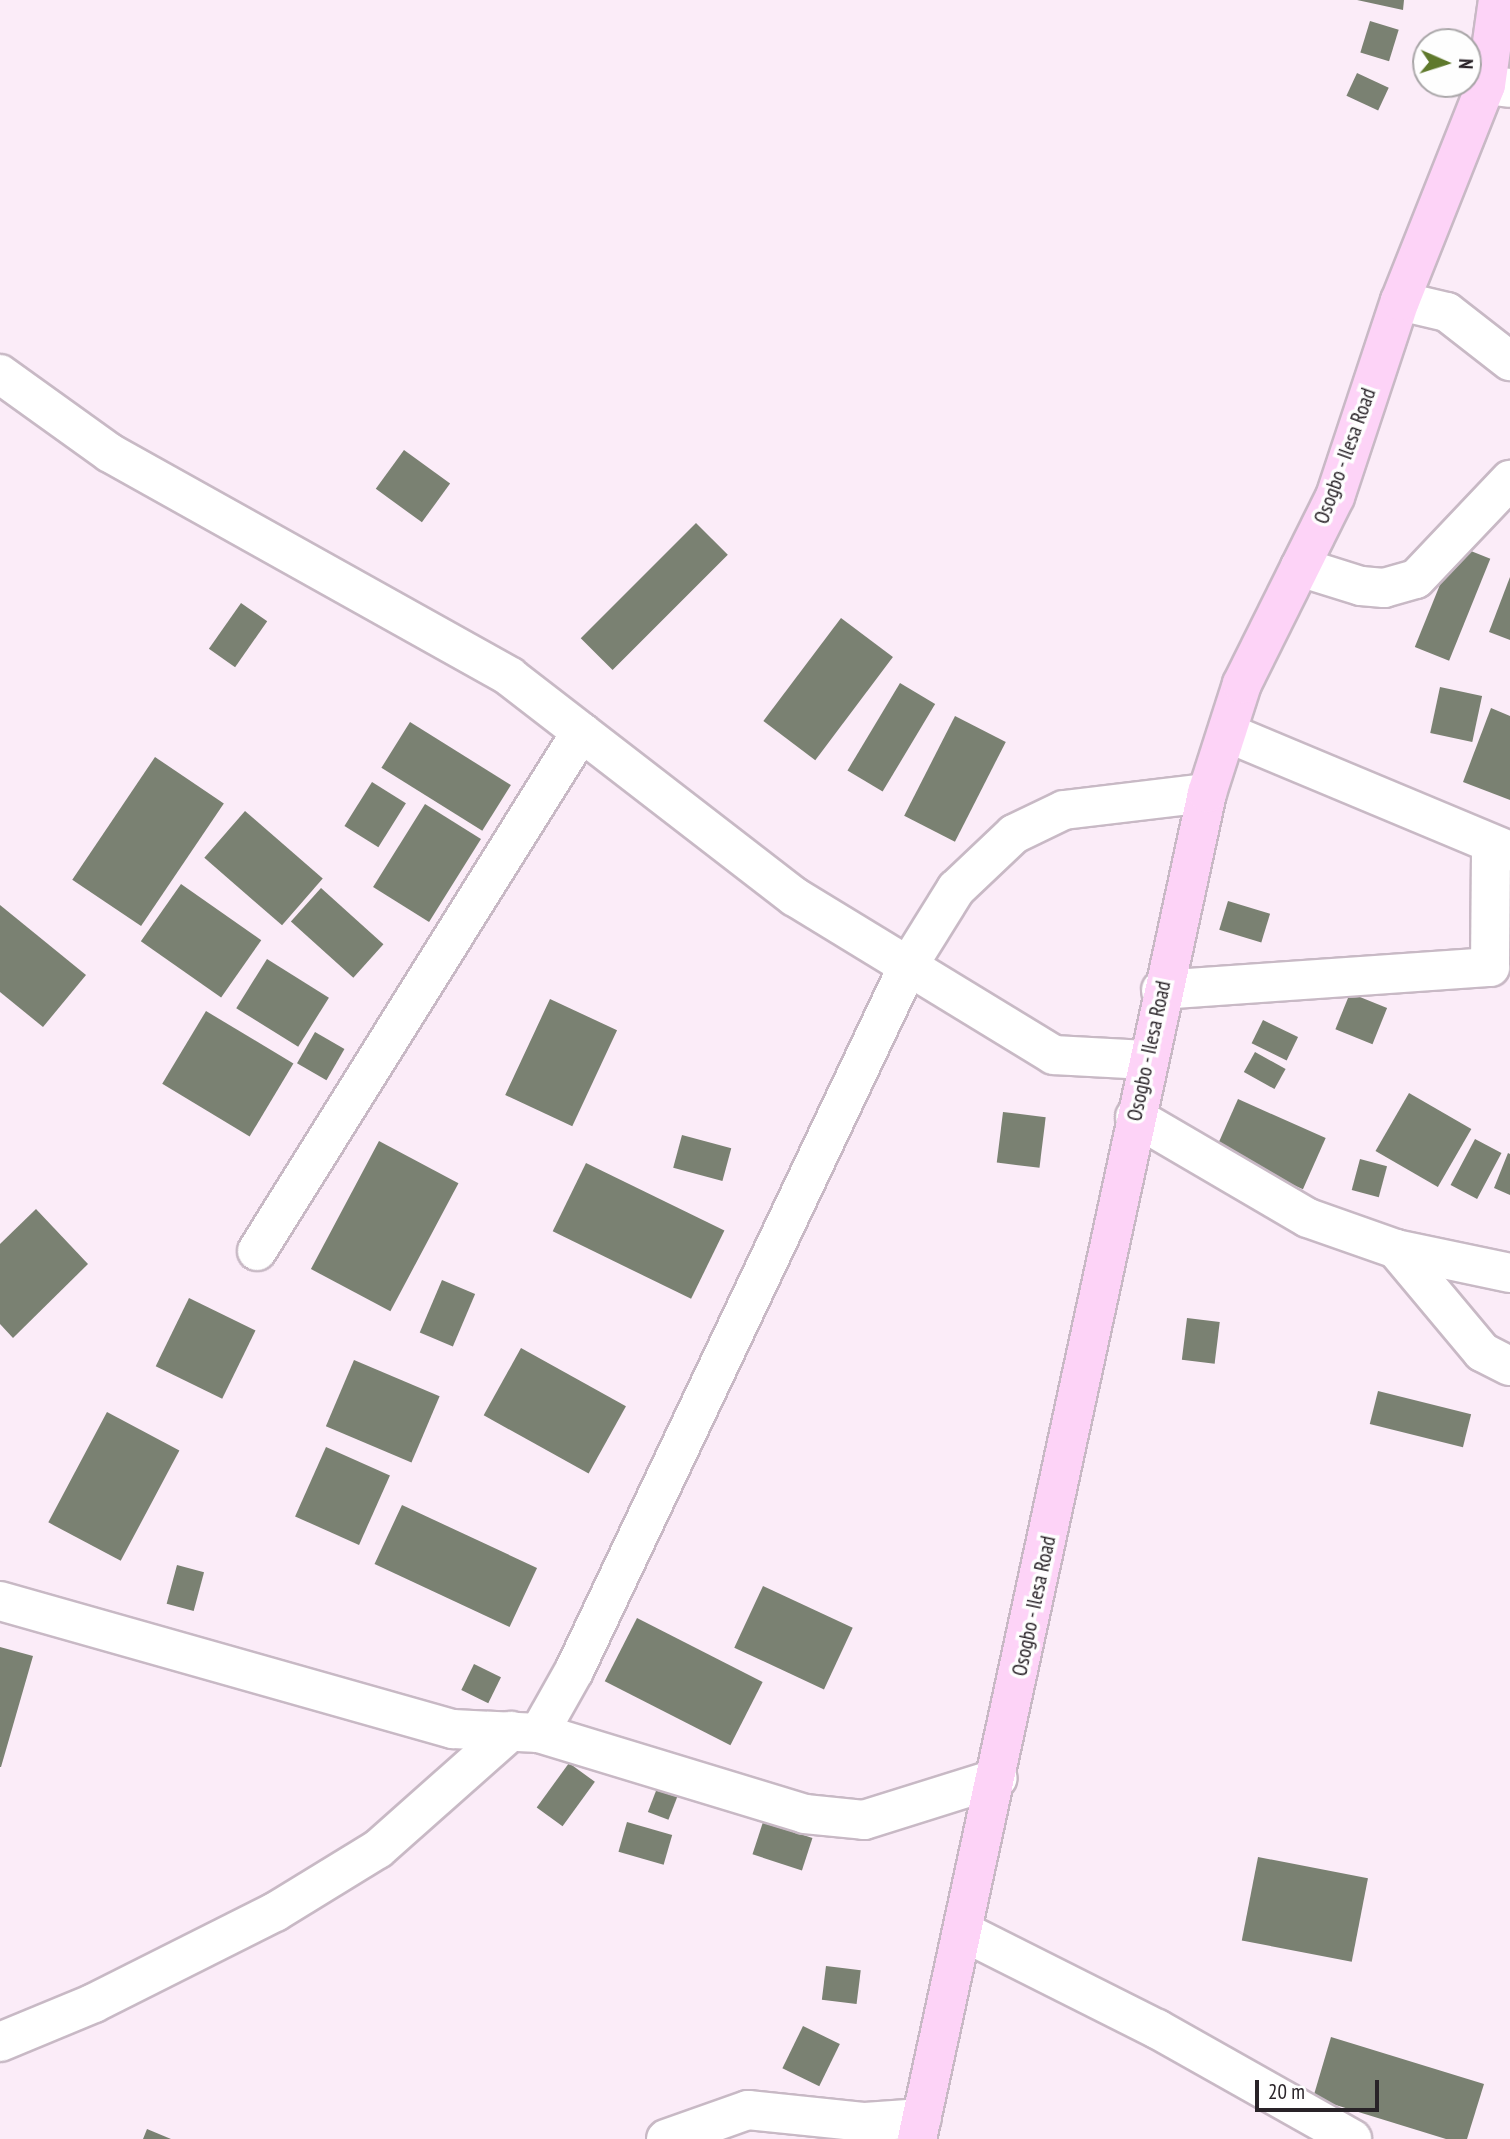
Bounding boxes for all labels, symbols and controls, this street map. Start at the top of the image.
north arrow [1412,28,1482,98]
text: N [1454,58,1478,70]
street label: Osogbo - Ilesa Road [1308,384,1382,528]
street label: Osogbo - Ilesa Road [1122,978,1176,1124]
street label: Osogbo - Ilesa Road [1007,1533,1061,1679]
scale bar [1258,2066,1382,2110]
text: 20 m [1268,2078,1305,2105]

